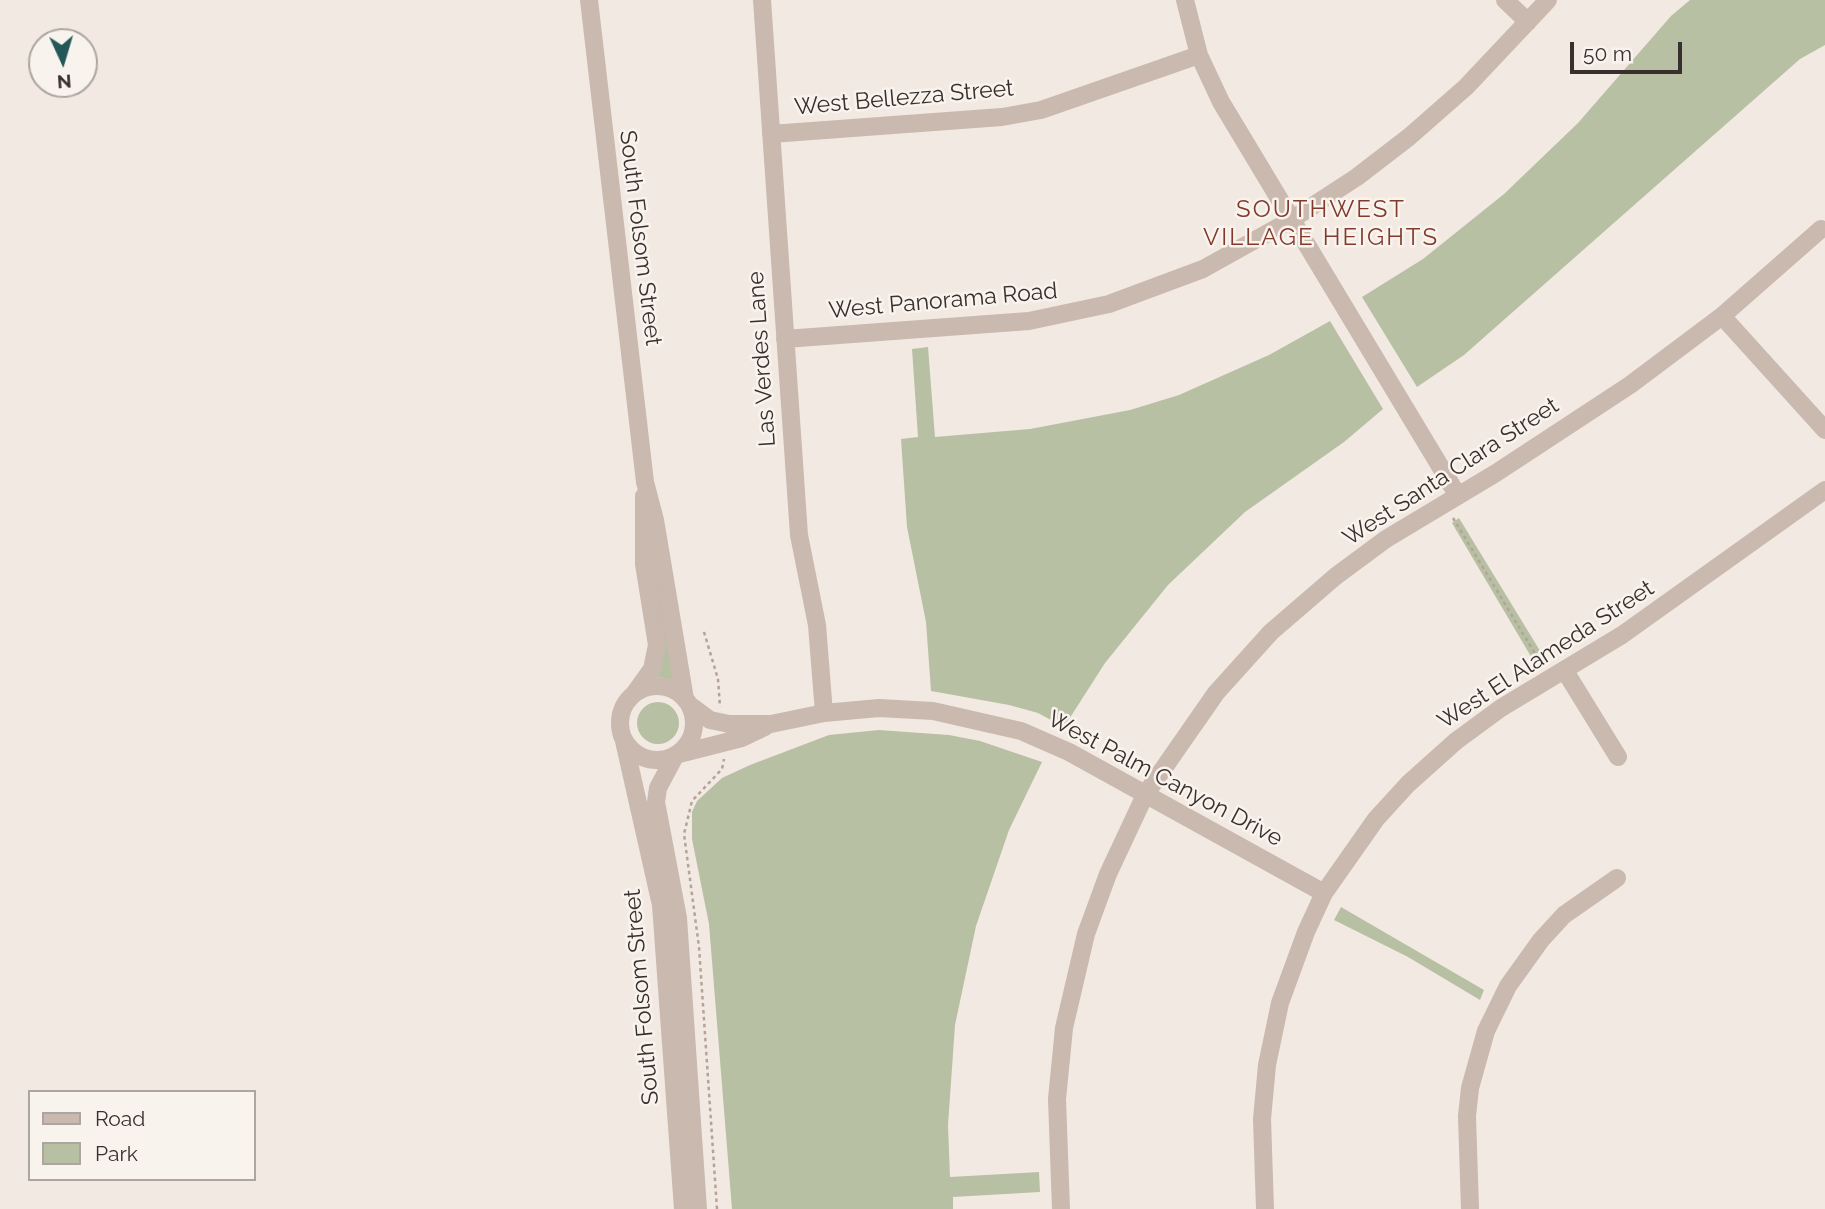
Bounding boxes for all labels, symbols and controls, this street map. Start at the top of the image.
north arrow [28,28,98,98]
scale bar [1573,28,1685,72]
text: 50 m [1583,41,1632,66]
text: N [56,70,72,93]
street label: West Bellezza Street [793,75,1015,121]
street label: South Folsom Street [613,129,667,347]
district label: SOUTHWEST VILLAGE HEIGHTS [1205,196,1437,252]
street label: Las Verdes Lane [742,270,782,448]
street label: West Panorama Road [827,277,1059,325]
street label: West Santa Clara Street [1338,392,1564,552]
street label: West El Alameda Street [1433,575,1659,735]
street label: West Palm Canyon Drive [1043,705,1287,853]
street label: South Folsom Street [619,888,665,1106]
legend [28,1090,256,1181]
text: Road [95,1106,145,1131]
text: Park [95,1141,138,1166]

